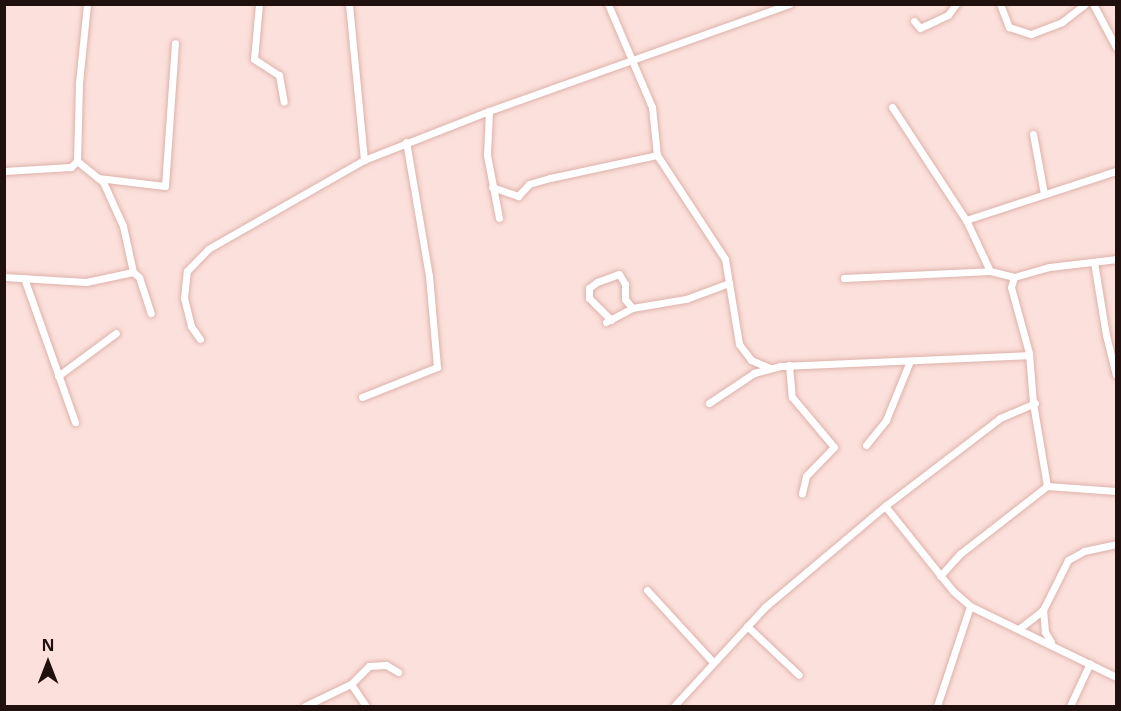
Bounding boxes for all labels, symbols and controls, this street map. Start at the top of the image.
north arrow [18,633,78,693]
text: N [41,634,55,656]

